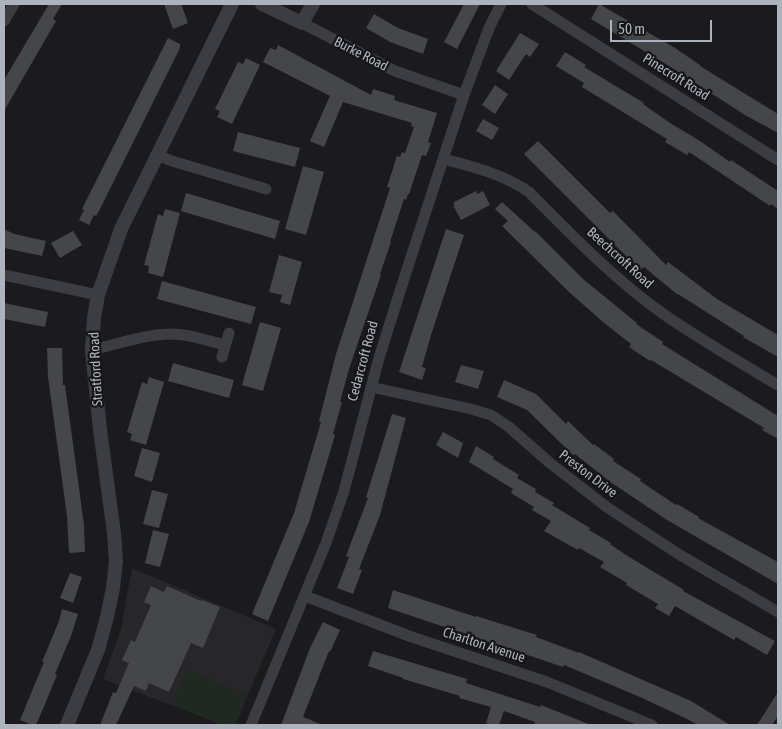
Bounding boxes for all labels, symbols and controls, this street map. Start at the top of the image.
scale bar [612,10,714,42]
text: 50 m [618,20,645,37]
street label: Burke Road [331,33,391,75]
street label: Pinecroft Road [640,50,712,104]
street label: Beechcroft Road [583,224,657,292]
street label: Cedarcroft Road [344,319,382,403]
street label: Stratford Road [86,332,106,406]
street label: Preston Drive [556,447,620,501]
street label: Charlton Avenue [441,624,527,666]

